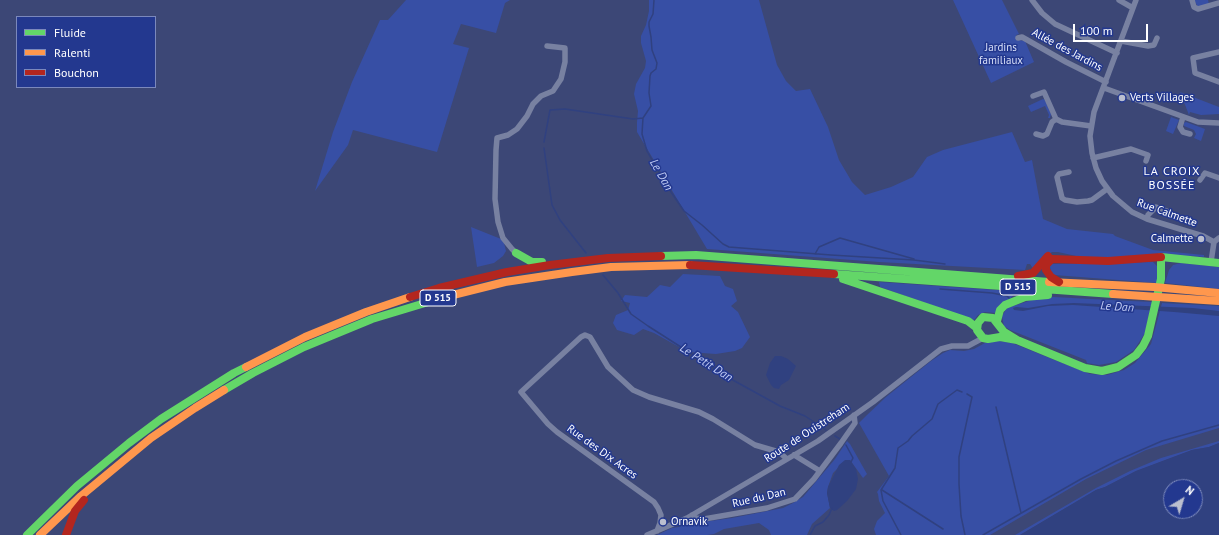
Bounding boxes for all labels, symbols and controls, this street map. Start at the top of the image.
legend [16,16,156,88]
scale bar [1075,16,1150,42]
text: 100 m [1080,23,1113,38]
text: Fluide [54,25,86,40]
street label: Allée des Jardins [1030,26,1104,74]
park label: Jardins familiaux [979,41,1023,67]
text: Ralenti [54,45,90,60]
text: Bouchon [54,65,99,80]
place label: Verts Villages [1130,91,1194,105]
marker: Verts Villages [1117,93,1127,103]
water label: Le Dan [646,157,676,193]
district label: LA CROIX BOSSÉE [1143,165,1201,193]
street label: Rue Calmette [1135,196,1199,230]
place label: Calmette [1151,232,1193,246]
marker: Calmette [1196,234,1206,244]
road number: D 515 [1000,279,1036,295]
road number: D 515 [420,290,456,306]
water label: Le Dan [1100,299,1134,315]
water label: Le Petit Dan [677,341,735,385]
street label: Route de Ouistreham [762,401,852,465]
street label: Rue des Dix Acres [564,422,640,482]
north arrow [1163,479,1203,519]
text: N [1183,483,1197,498]
street label: Rue du Dan [731,485,787,511]
place label: Ornavik [671,515,707,529]
marker: Ornavik [658,517,668,527]

